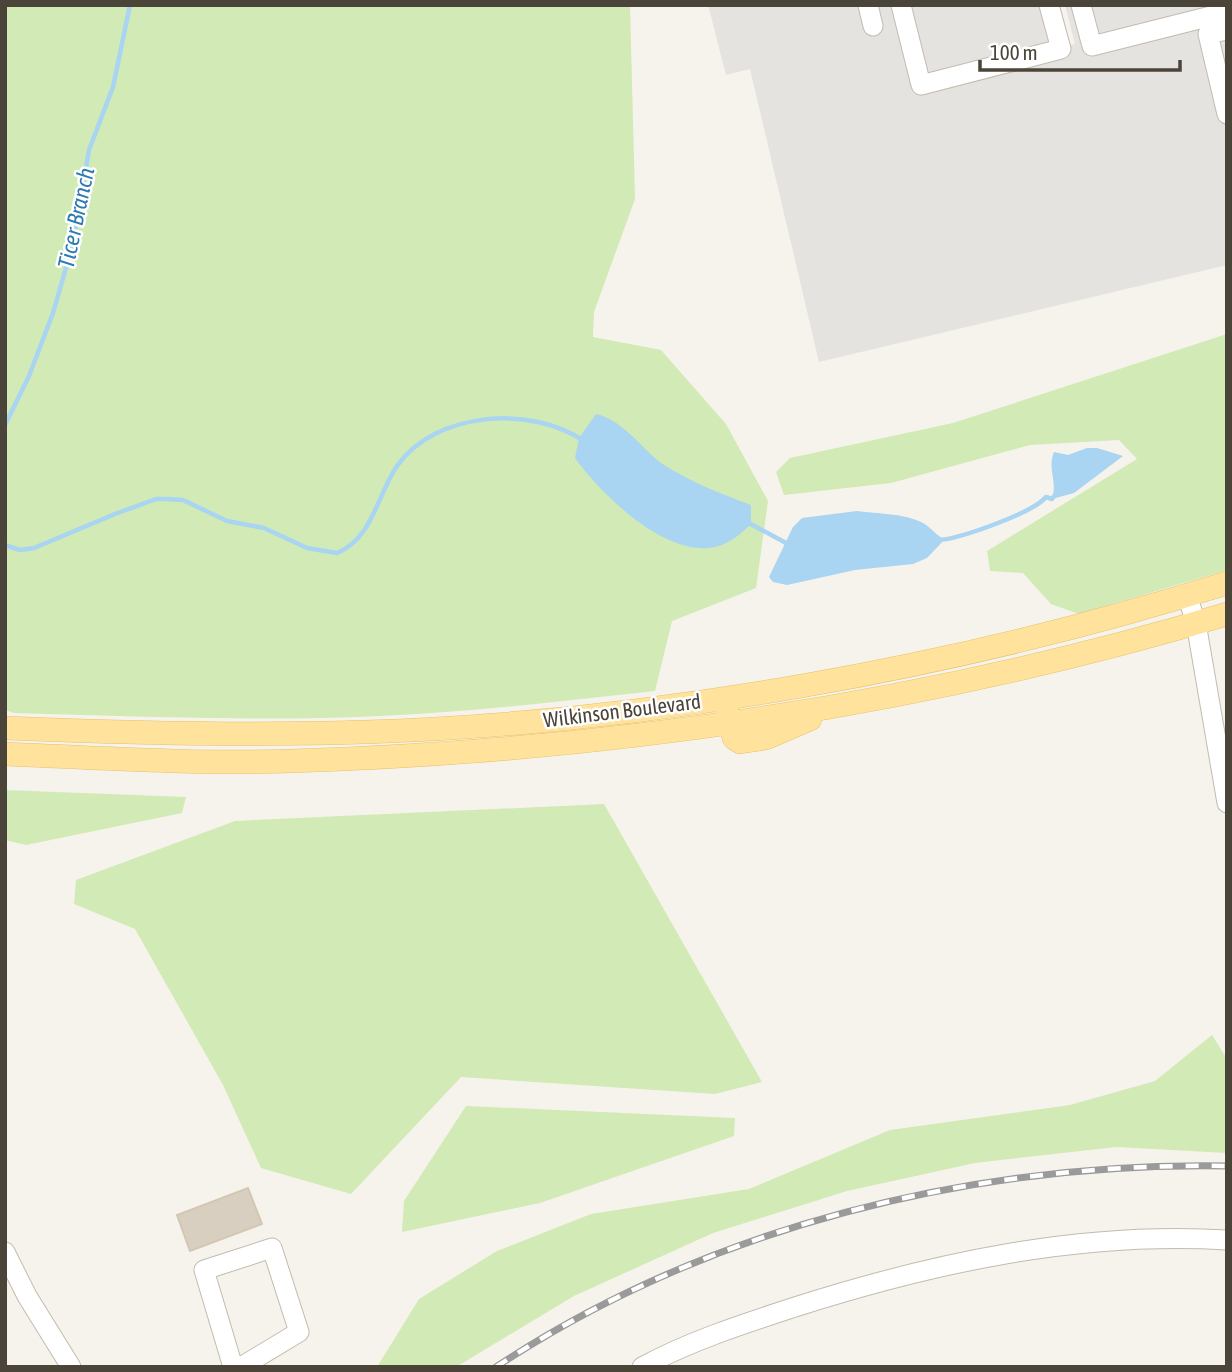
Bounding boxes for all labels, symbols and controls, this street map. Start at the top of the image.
scale bar [980,28,1180,72]
text: 100 m [990,40,1038,64]
water label: Ticer Branch [53,165,99,271]
street label: Wilkinson Boulevard [542,688,702,732]

